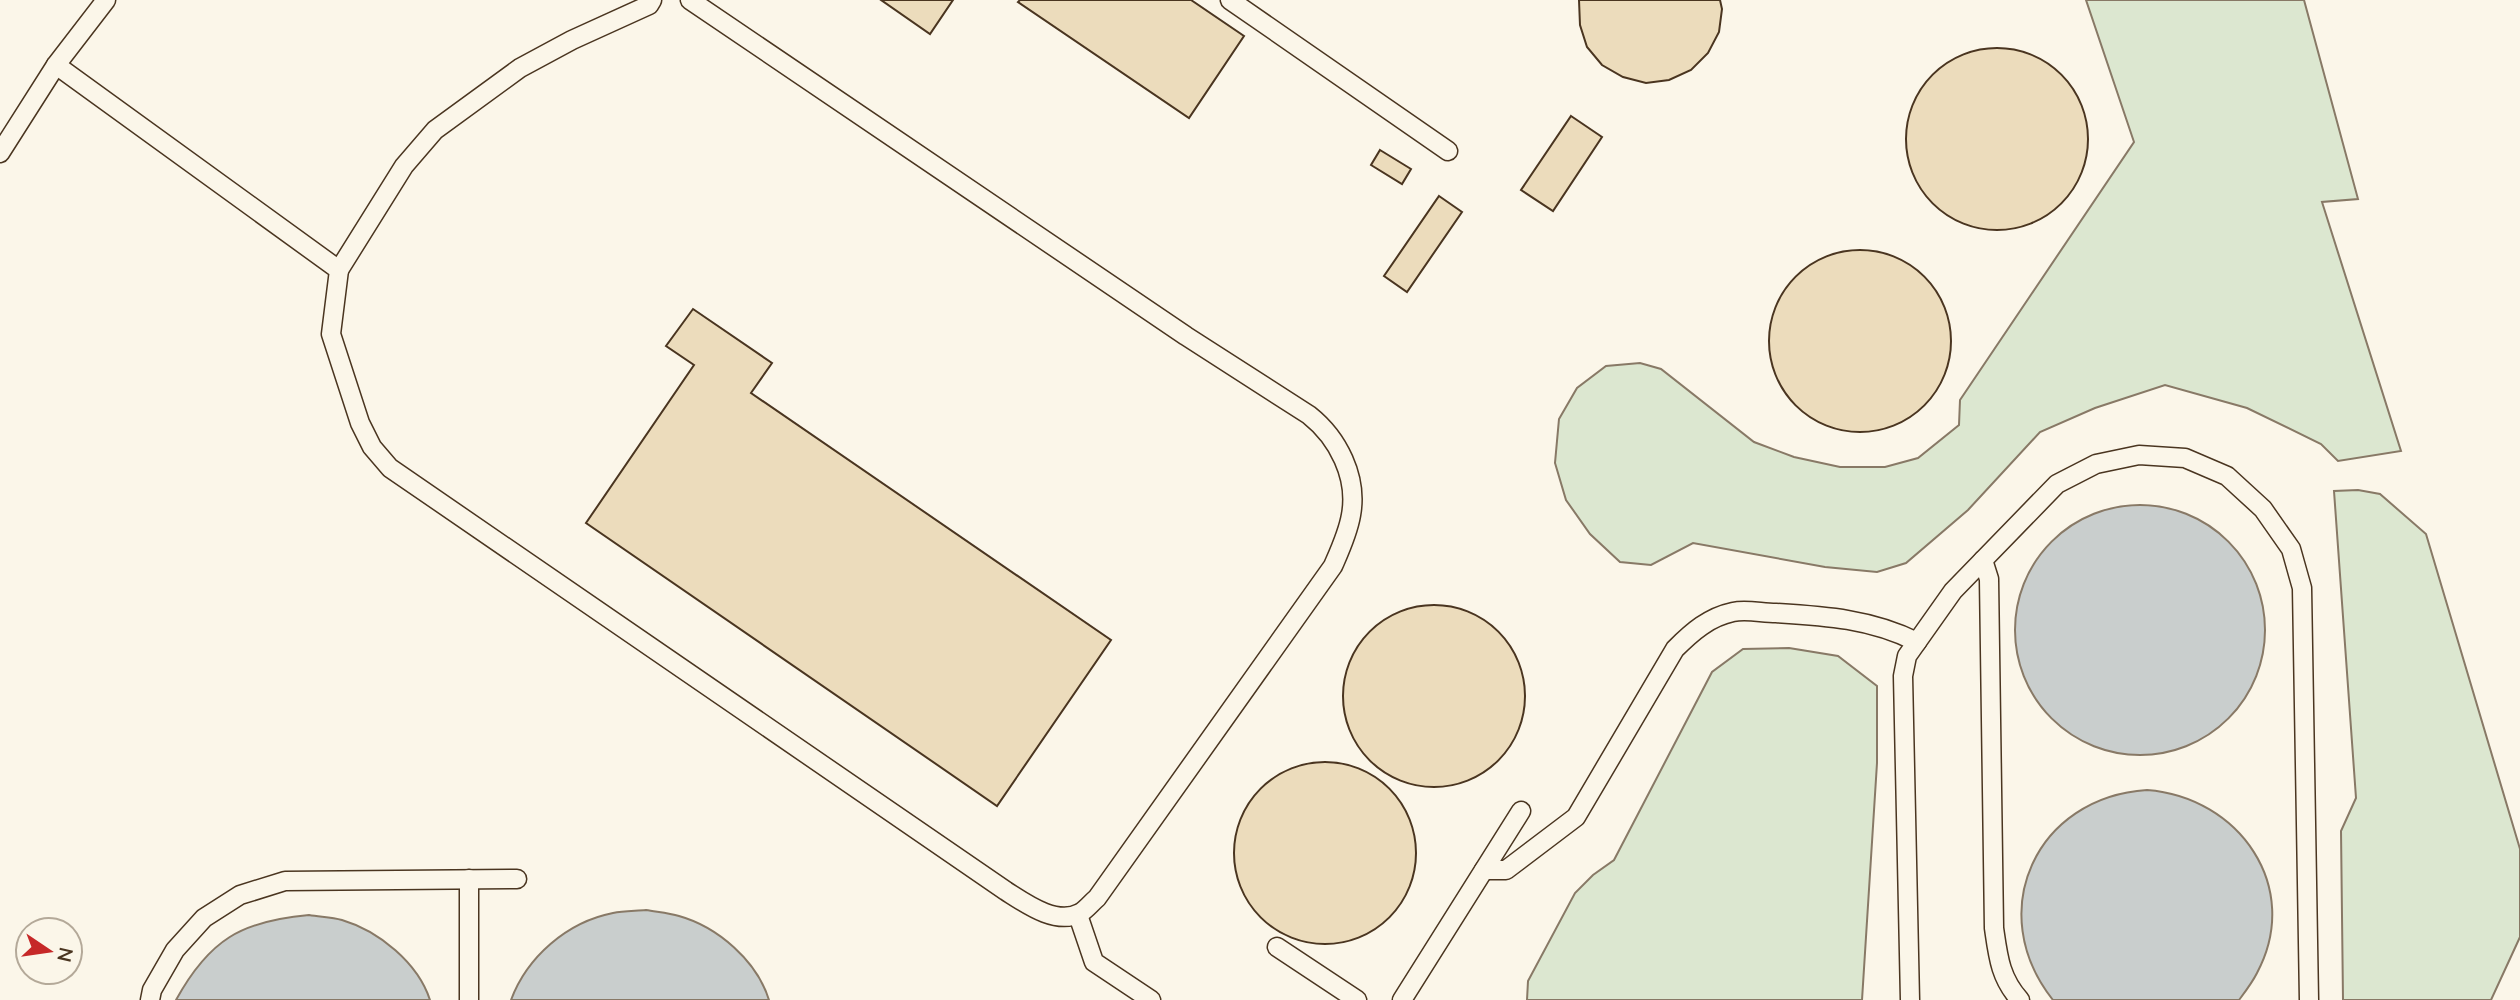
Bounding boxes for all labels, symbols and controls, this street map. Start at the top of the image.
north arrow [14,916,84,986]
text: N [50,945,79,964]

